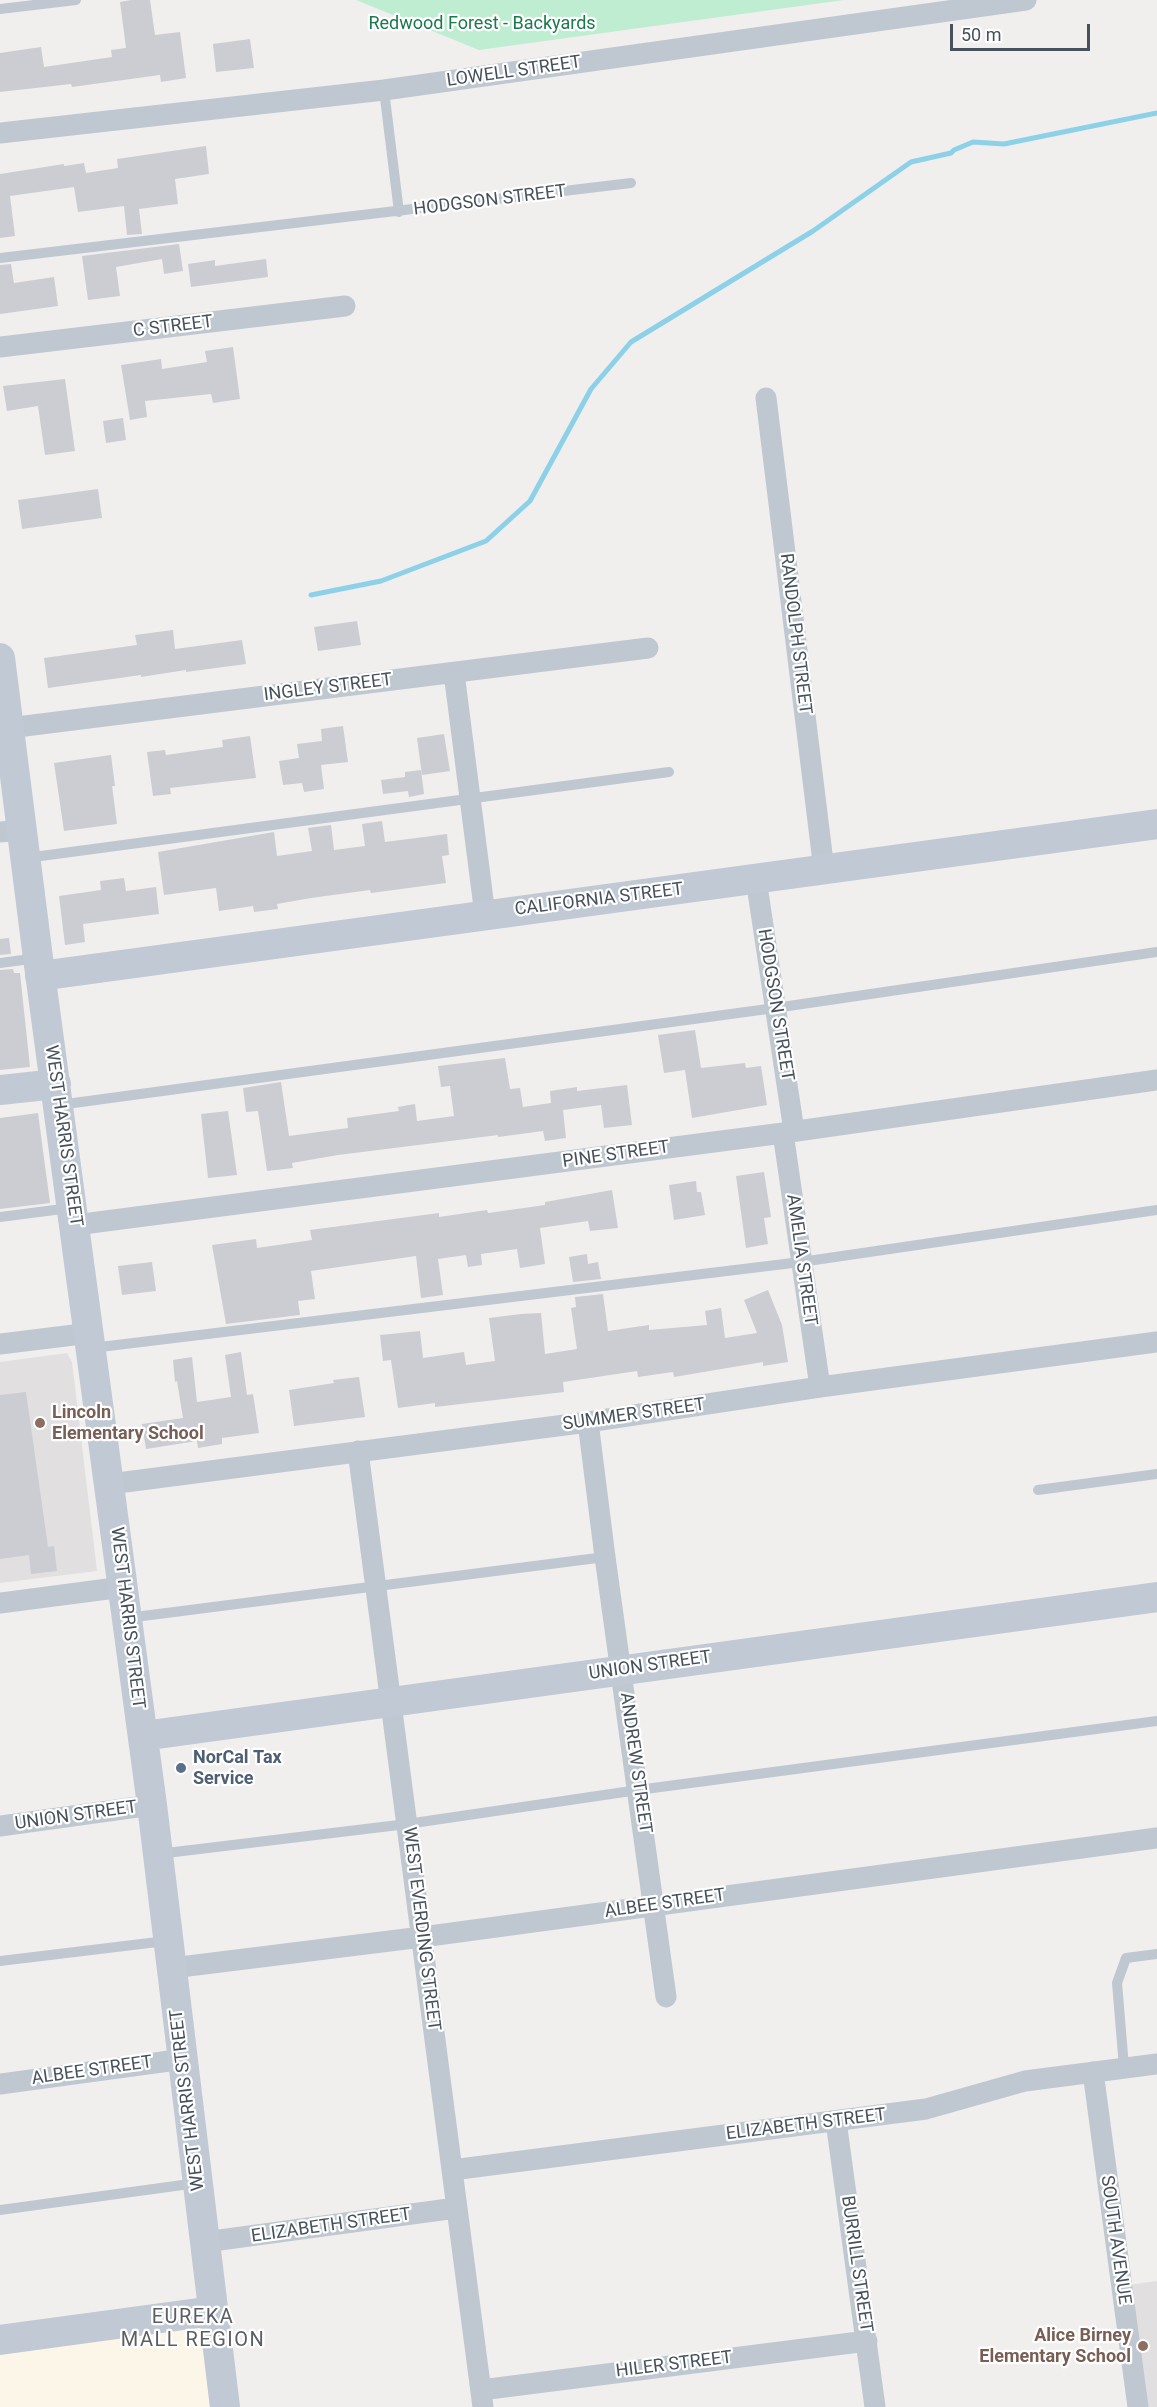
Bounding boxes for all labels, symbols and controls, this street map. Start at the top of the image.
scale bar [953,12,1092,50]
park label: Redwood Forest - Backyards [368,13,596,35]
text: 50 m [961,24,1001,45]
street label: LOWELL STREET [445,52,583,92]
street label: HODGSON STREET [412,181,568,221]
street label: C STREET [132,311,214,343]
street label: RANDOLPH STREET [774,552,816,716]
street label: INGLEY STREET [263,669,393,707]
street label: CALIFORNIA STREET [514,879,684,921]
street label: HODGSON STREET [752,927,798,1083]
street label: WEST HARRIS STREET [40,1044,86,1228]
street label: PINE STREET [561,1137,671,1173]
street label: AMELIA STREET [781,1193,821,1327]
street label: SUMMER STREET [561,1394,707,1436]
place label: Lincoln Elementary School [52,1402,204,1444]
marker: Lincoln Elementary School [33,1416,47,1430]
street label: WEST HARRIS STREET [105,1526,149,1710]
street label: UNION STREET [588,1647,712,1685]
street label: ANDREW STREET [614,1691,656,1835]
place label: NorCal Tax Service [193,1747,282,1790]
marker: NorCal Tax Service [174,1761,188,1775]
street label: UNION STREET [14,1797,138,1835]
street label: WEST EVERDING STREET [398,1826,444,2032]
street label: ALBEE STREET [603,1885,727,1923]
street label: WEST HARRIS STREET [166,2008,210,2192]
street label: ALBEE STREET [30,2052,154,2090]
street label: ELIZABETH STREET [725,2104,887,2146]
street label: SOUTH AVENUE [1095,2174,1135,2306]
street label: BURRILL STREET [836,2194,876,2334]
street label: ELIZABETH STREET [250,2204,412,2248]
district label: EUREKA MALL REGION [121,2306,265,2353]
place label: Alice Birney Elementary School [979,2325,1131,2368]
marker: Alice Birney Elementary School [1136,2339,1150,2353]
street label: HILER STREET [615,2347,733,2383]

